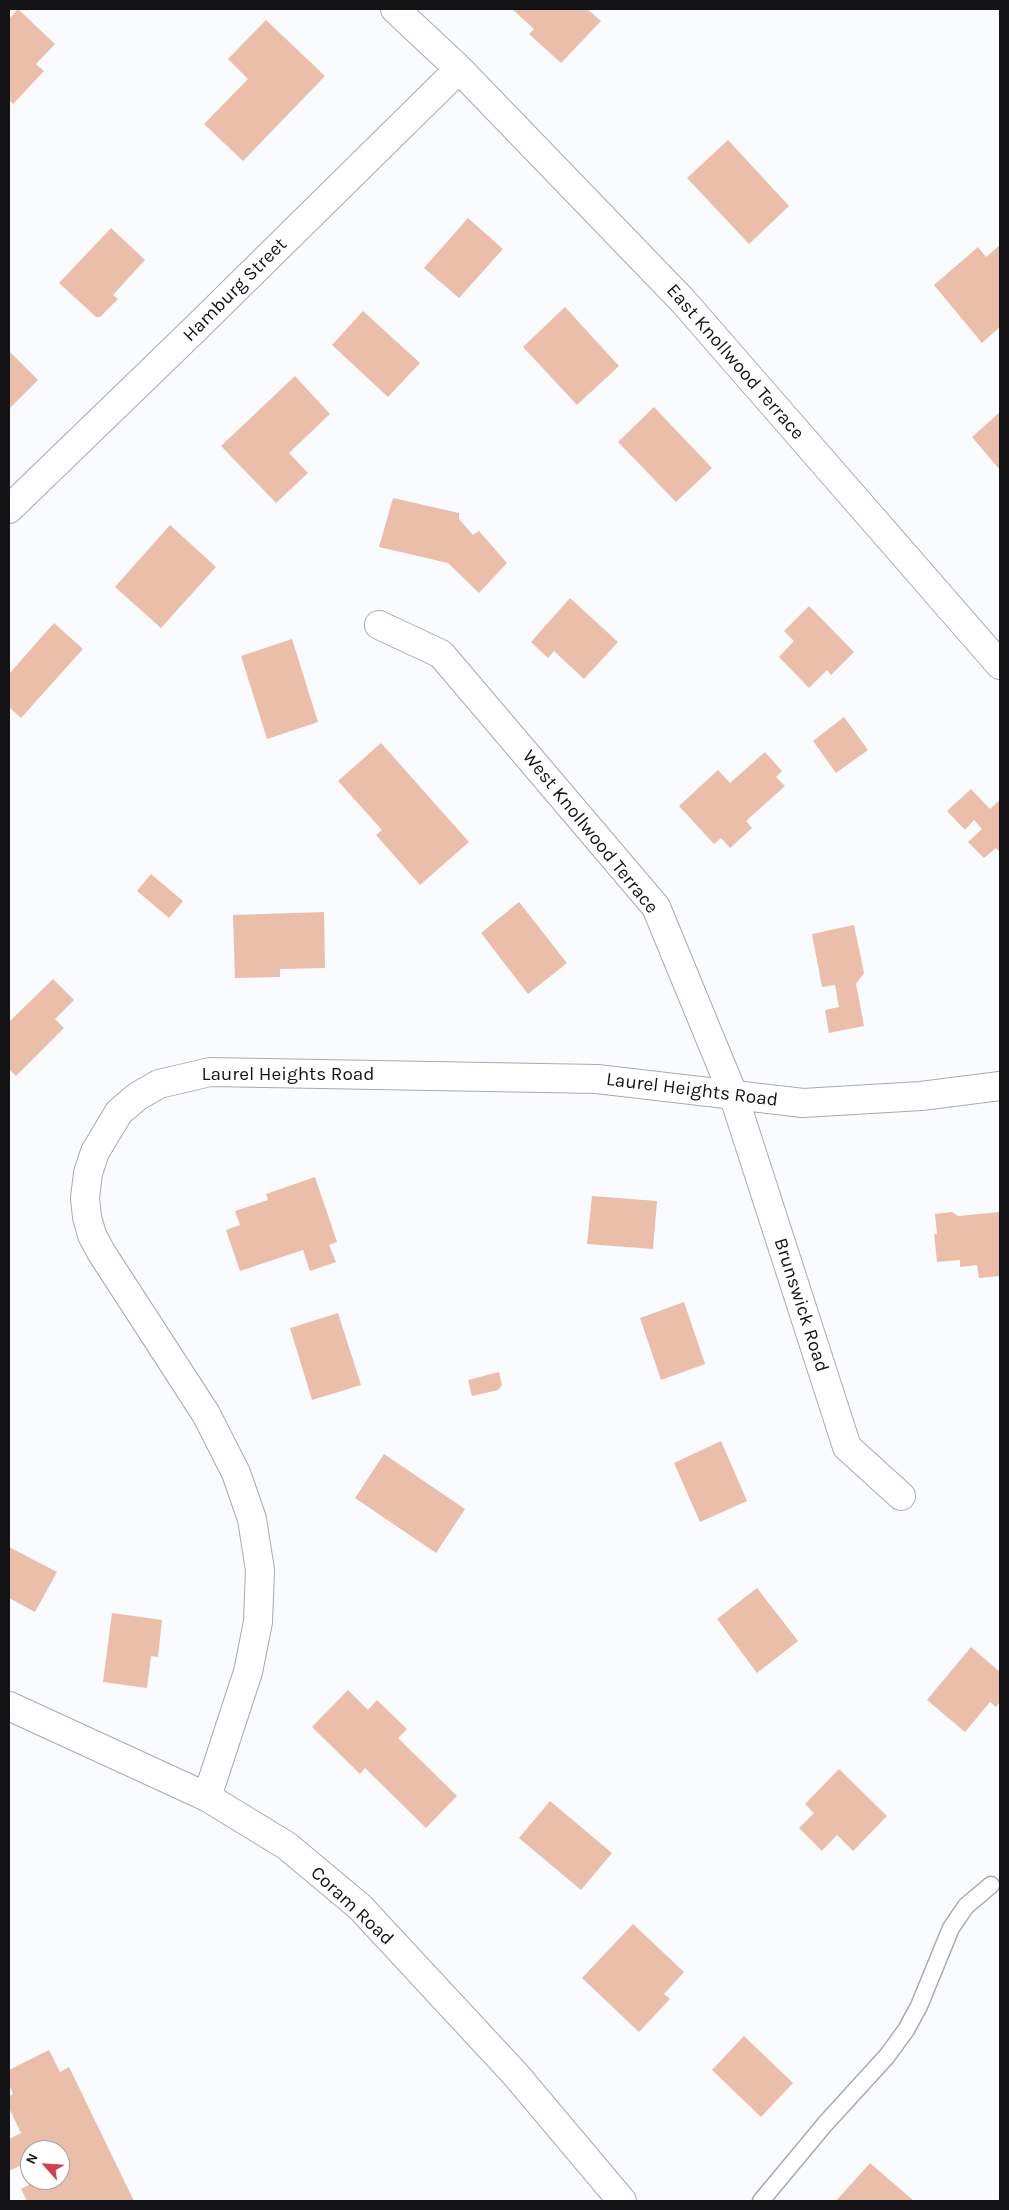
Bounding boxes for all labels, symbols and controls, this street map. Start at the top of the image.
street label: Hamburg Street [178,233,292,347]
street label: East Knollwood Terrace [661,280,809,444]
street label: West Knollwood Terrace [517,746,663,918]
street label: Laurel Heights Road [202,1064,374,1086]
street label: Laurel Heights Road [605,1068,779,1112]
street label: Brunswick Road [769,1235,833,1375]
street label: Coram Road [306,1862,398,1950]
north arrow [20,2140,70,2190]
text: N [22,2150,42,2167]

